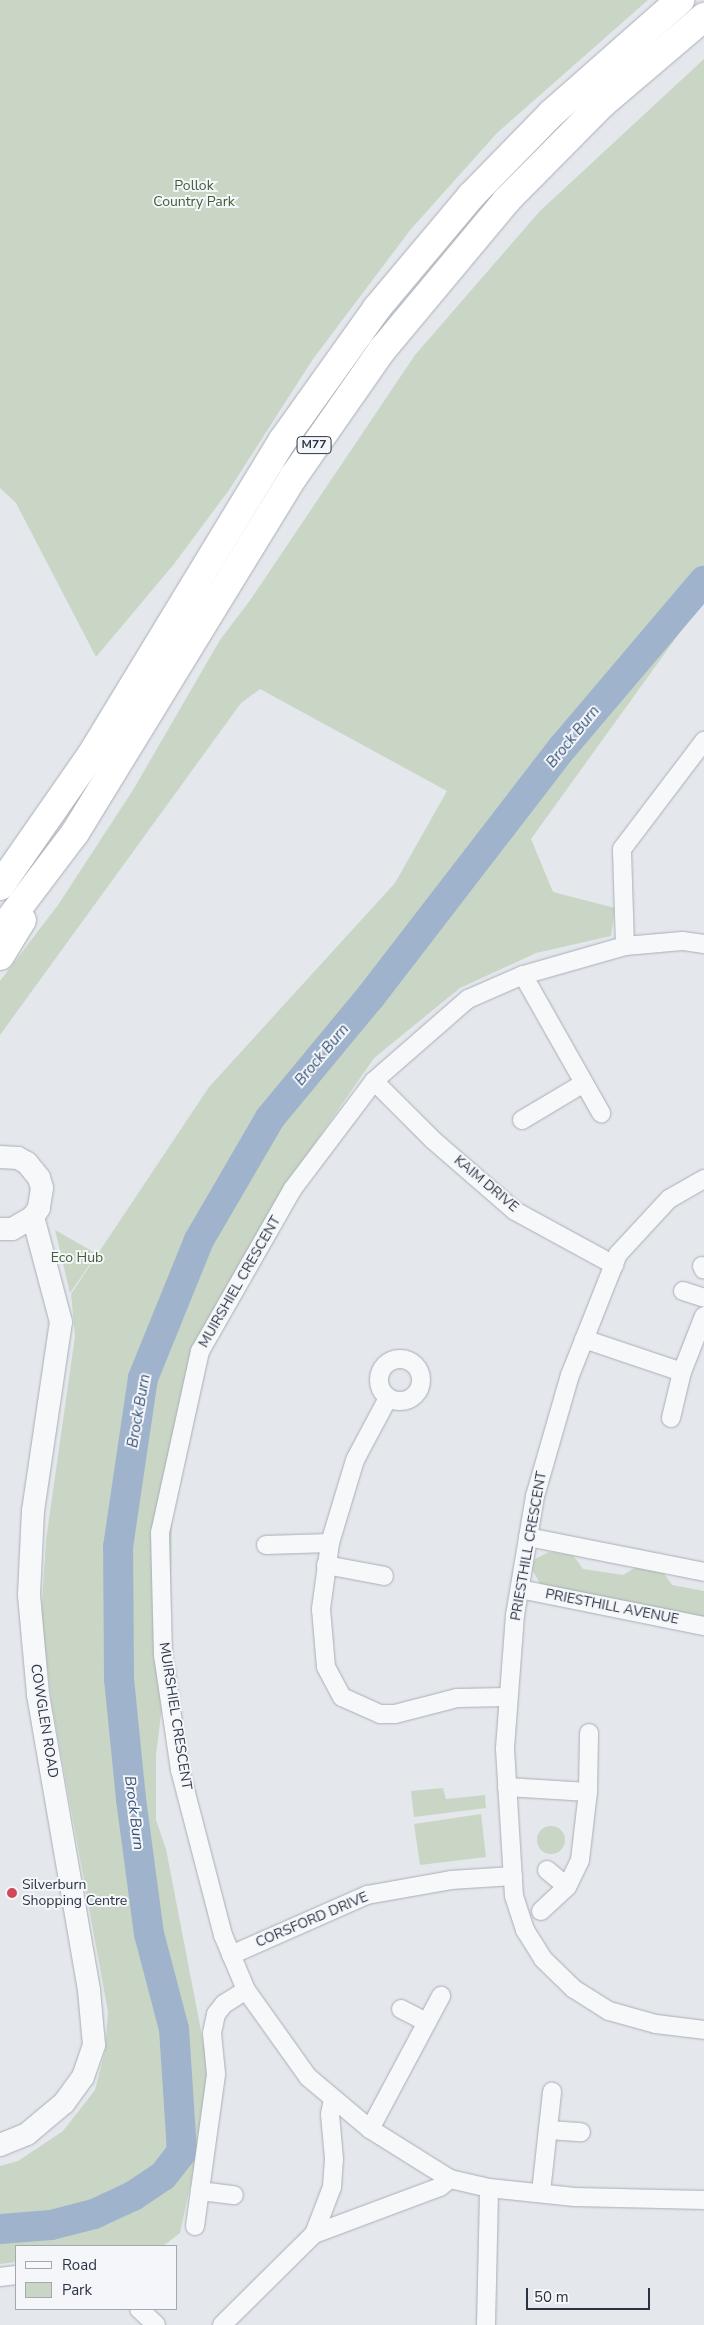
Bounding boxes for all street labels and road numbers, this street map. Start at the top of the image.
road number: M77 [296,436,332,454]
street label: KAIM DRIVE [450,1152,522,1216]
street label: MUIRSHIEL CRESCENT [195,1213,285,1351]
street label: PRIESTHILL CRESCENT [508,1470,550,1622]
street label: PRIESTHILL AVENUE [544,1586,680,1628]
street label: MUIRSHIEL CRESCENT [155,1641,195,1791]
street label: COWGLEN ROAD [27,1663,61,1779]
street label: CORSFORD DRIVE [253,1889,371,1951]

